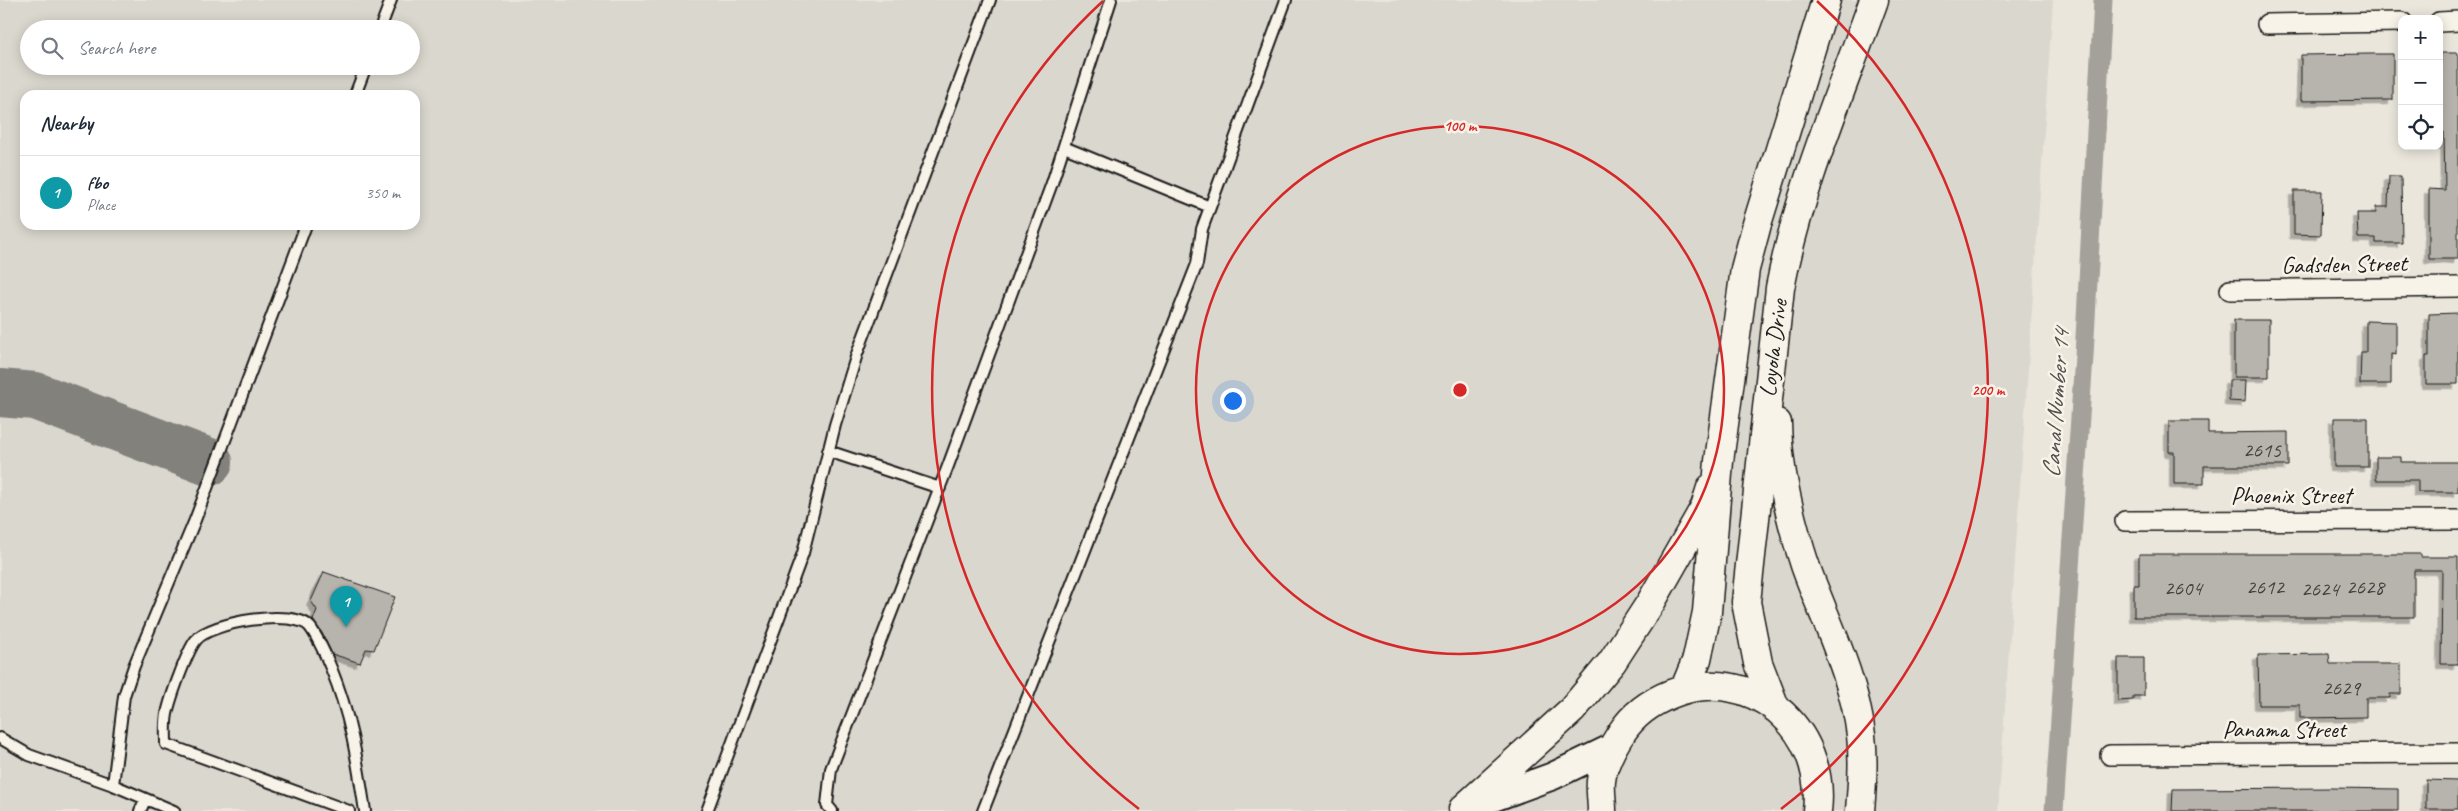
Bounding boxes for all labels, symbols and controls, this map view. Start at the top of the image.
map controls [2398,15,2443,150]
button: + [2398,15,2443,60]
search box [20,20,420,75]
icon: search [38,34,66,62]
text: Search here [78,36,155,60]
button: − [2398,60,2443,105]
button: locate [2398,105,2443,150]
text: Nearby [40,110,93,136]
text: 100 m [1444,117,1478,136]
text: fbo [87,171,108,195]
text: 1 [52,183,60,203]
text: 350 m [366,183,400,203]
text: Place [87,195,115,215]
street label: Gadsden Street [2281,248,2409,280]
street label: Loyola Drive [1752,295,1794,398]
water label: Canal Number 14 [2035,323,2078,479]
centre of rings [1451,381,1469,399]
text: 200 m [1972,381,2006,400]
your location [1220,388,1246,414]
house number: 2615 [2243,437,2282,463]
street label: Phoenix Street [2231,480,2354,510]
house number: 2612 [2246,574,2285,600]
house number: 2628 [2346,574,2386,600]
house number: 2604 [2164,575,2204,601]
house number: 2624 [2301,576,2341,602]
pin: 1 [330,586,362,627]
house number: 2629 [2322,675,2361,701]
street label: Panama Street [2222,714,2348,744]

